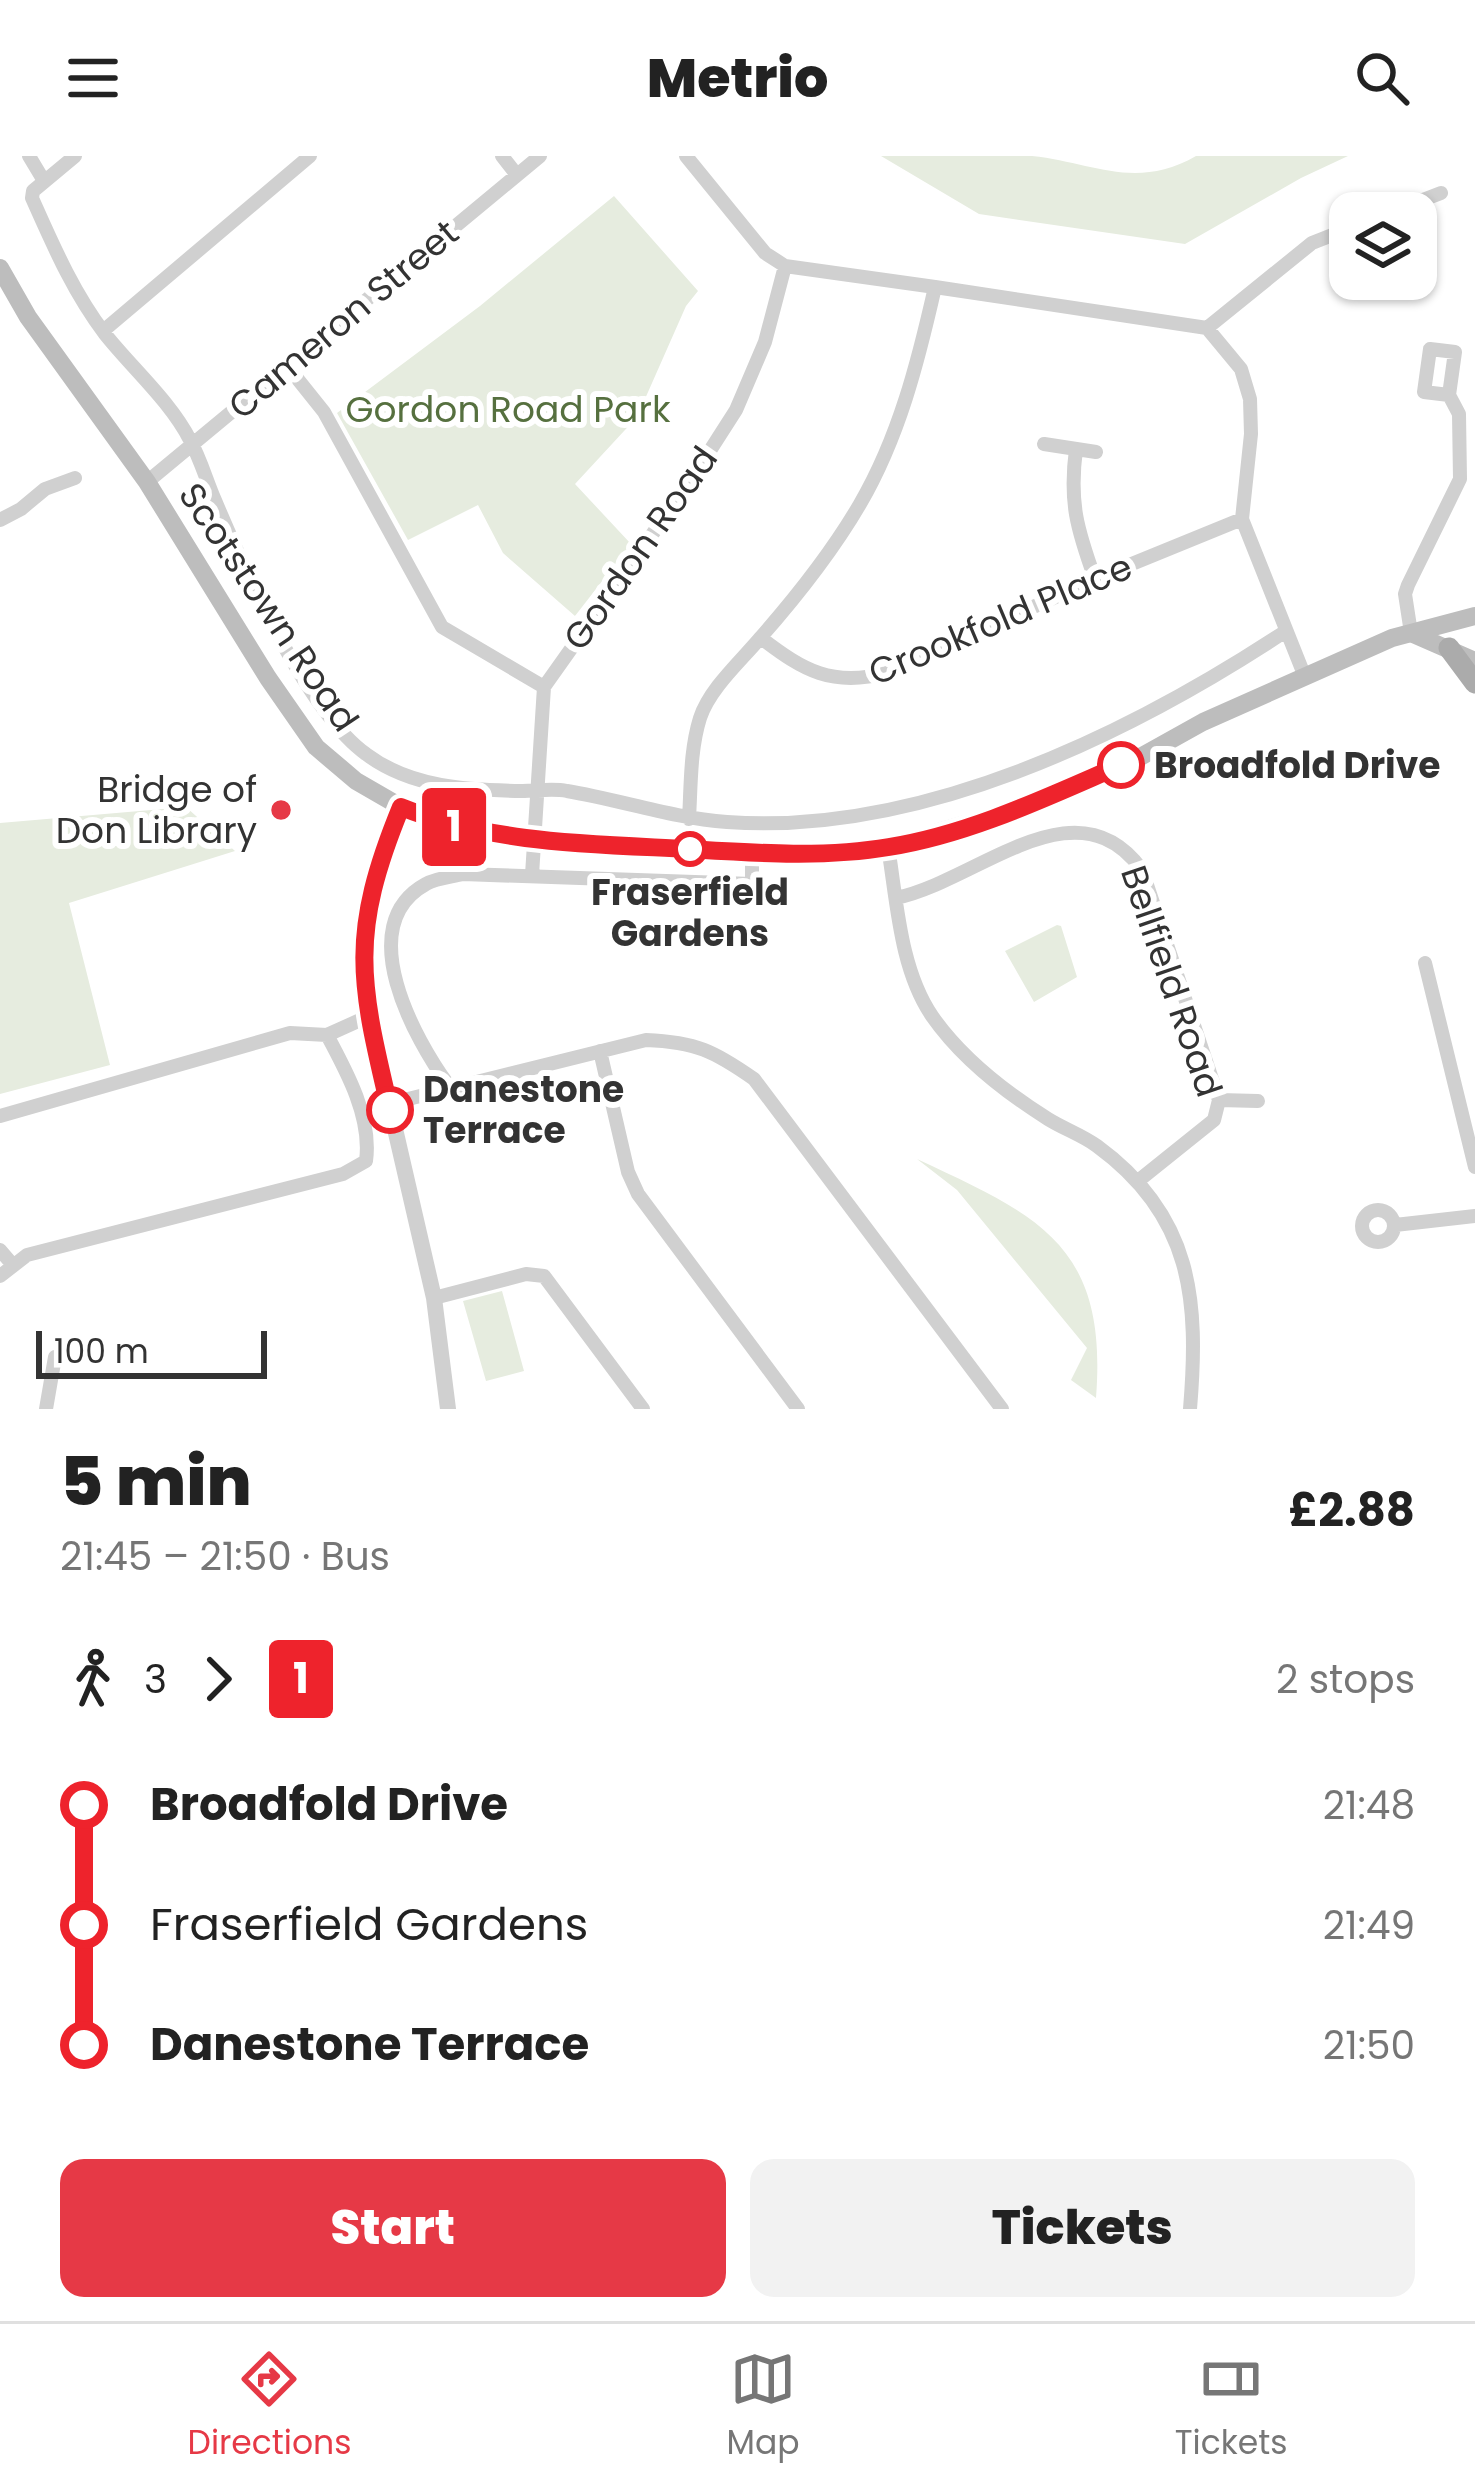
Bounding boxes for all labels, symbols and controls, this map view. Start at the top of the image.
text: Metrio [647,40,828,116]
icon: menu [60,45,126,111]
icon: search [1349,45,1415,111]
map controls [1329,192,1437,300]
button: layers [1329,192,1437,300]
street label: Cameron Street [217,208,469,431]
park label: Gordon Road Park [346,384,671,435]
street label: Gordon Road [551,436,730,660]
street label: Scotstown Road [166,473,371,742]
street label: Crookfold Place [861,541,1140,698]
place label: Broadfold Drive [1154,740,1440,791]
marker: Broadfold Drive [1099,743,1143,787]
place label: Bridge of Don Library [56,764,257,856]
line badge: 1 [415,788,493,866]
marker: Bridge of Don Library [268,797,294,823]
text: 1 [446,797,462,856]
marker: Fraserfield Gardens [674,833,706,865]
street label: Bellfield Road [1108,859,1235,1104]
place label: Fraserfield Gardens [591,867,789,959]
place label: Danestone Terrace [423,1064,624,1156]
marker: Danestone Terrace [368,1088,412,1132]
scale bar [36,1325,267,1378]
text: 100 m [54,1328,149,1375]
text: 5 min [60,1436,252,1528]
text: £2.88 [1288,1479,1415,1542]
text: 21:45 – 21:50 · Bus [60,1529,390,1584]
icon: walk [60,1646,126,1712]
icon: forward [185,1646,251,1712]
text: 1 [293,1649,309,1708]
text: 3 [144,1652,167,1707]
text: 2 stops [1276,1652,1415,1707]
text: Broadfold Drive [150,1773,508,1836]
text: 21:48 [1323,1778,1415,1833]
text: Fraserfield Gardens [150,1893,588,1956]
text: 21:49 [1323,1898,1415,1953]
text: Danestone Terrace [150,2013,589,2076]
text: 21:50 [1323,2018,1415,2073]
button: Start [60,2159,726,2297]
button: Tickets [750,2159,1415,2297]
tab: Directions [188,2346,351,2468]
tab: Map [727,2346,800,2468]
tab: Tickets [1175,2346,1287,2468]

